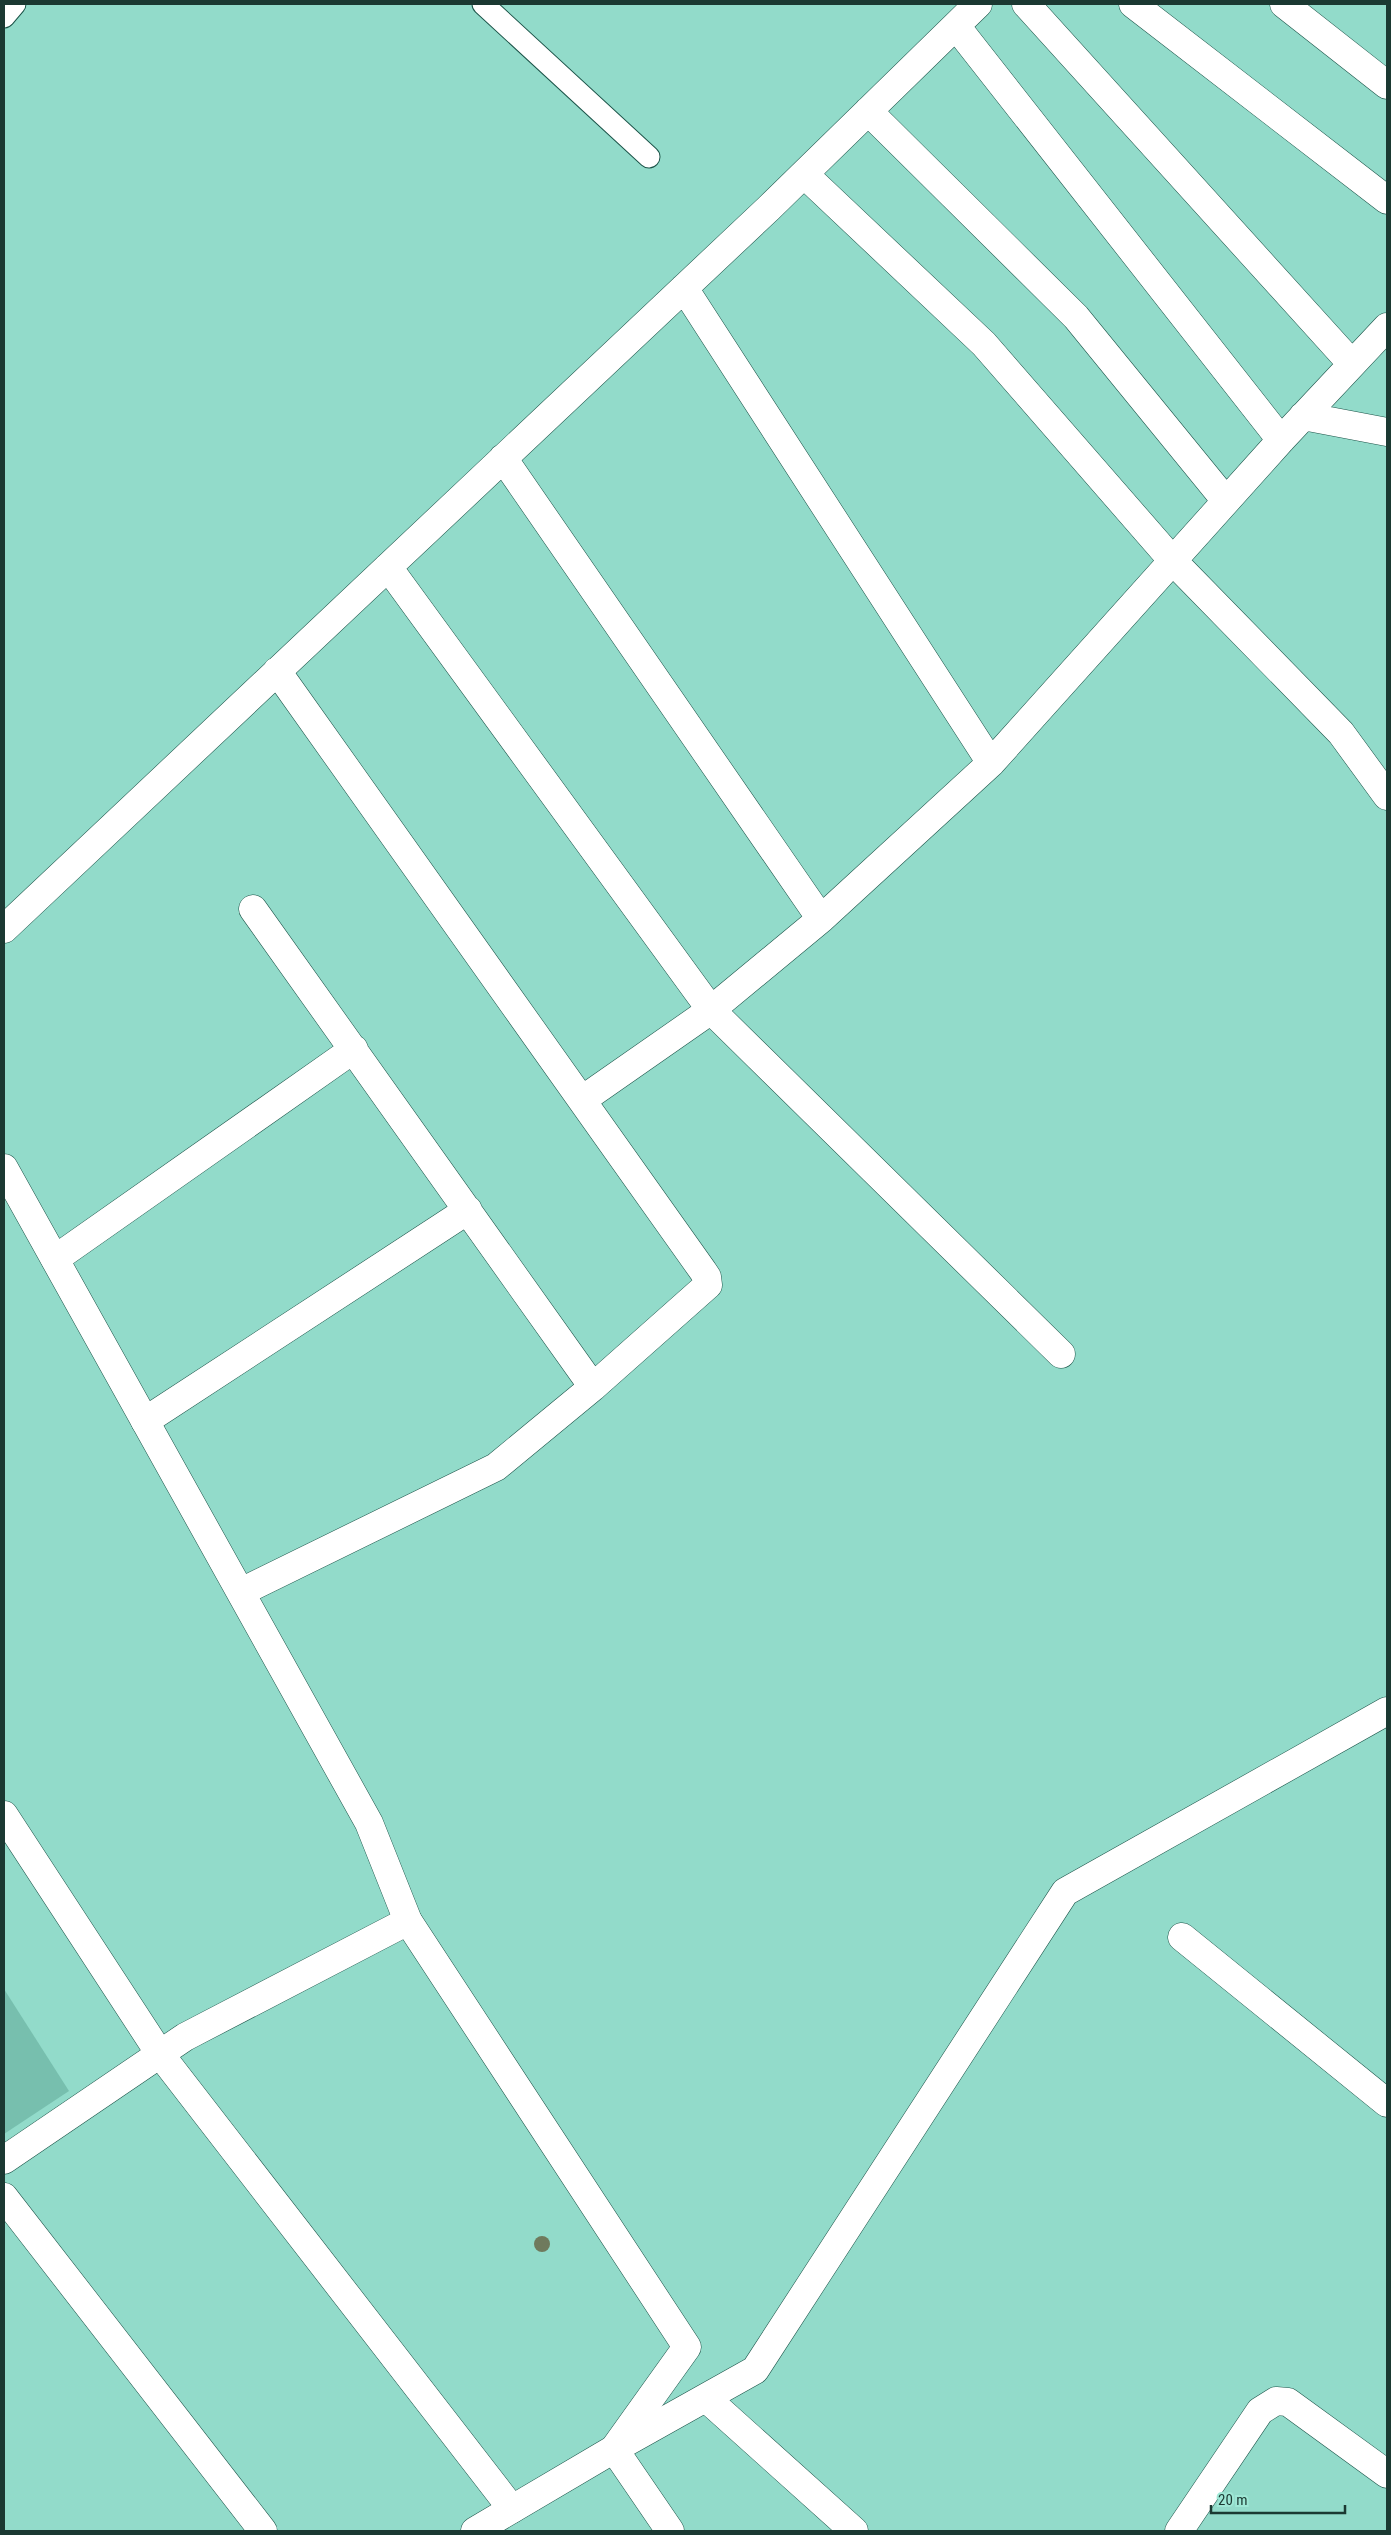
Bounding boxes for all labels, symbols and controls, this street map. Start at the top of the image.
scale bar [1211,2482,1345,2514]
text: 20 m [1218,2491,1248,2509]

